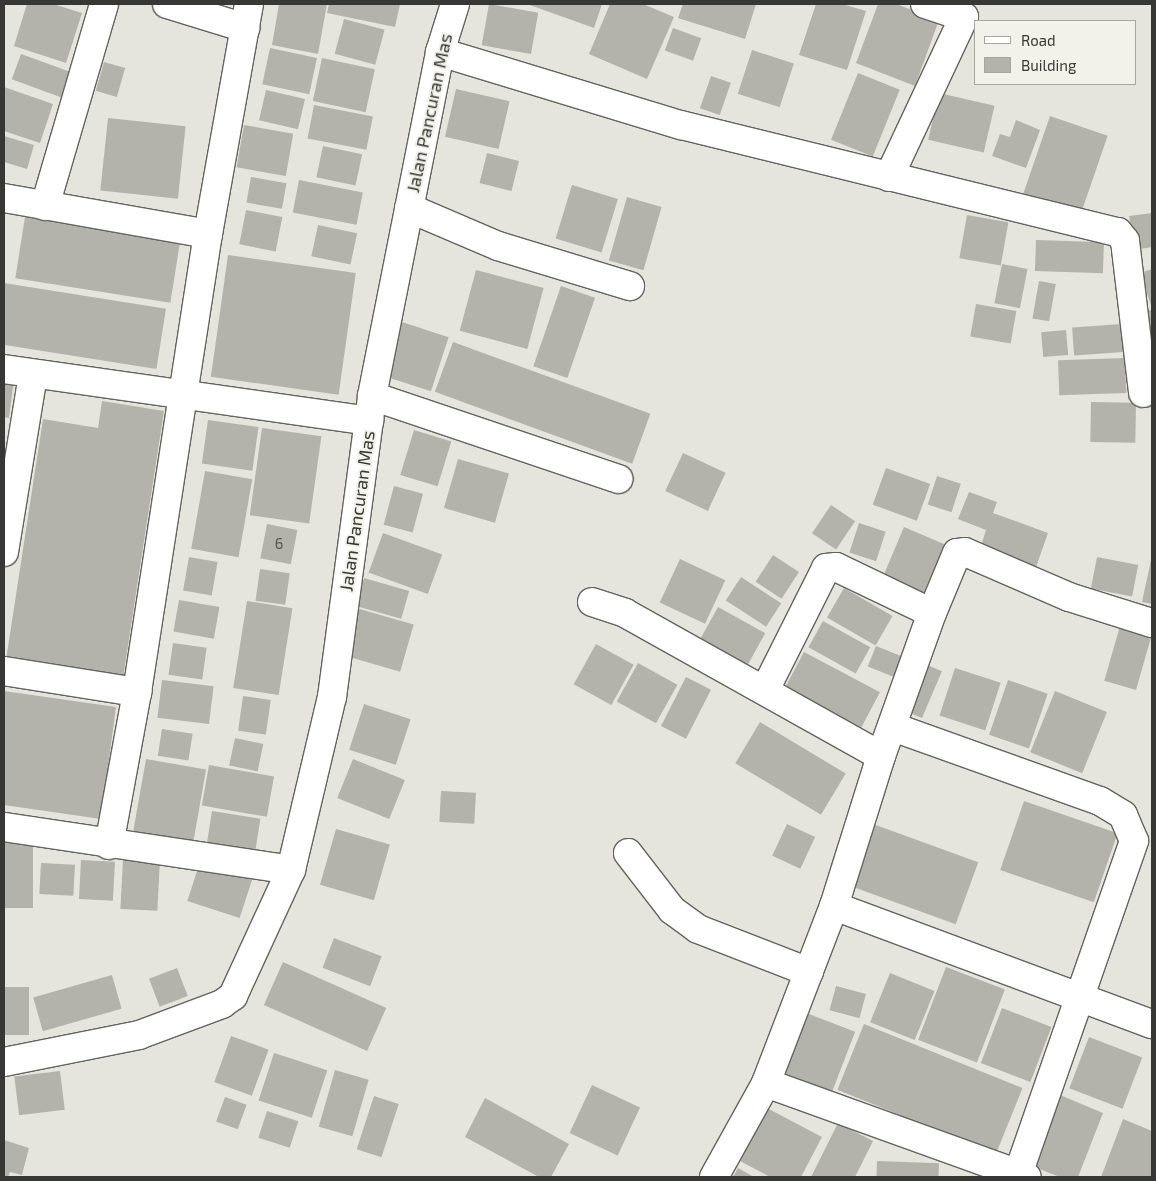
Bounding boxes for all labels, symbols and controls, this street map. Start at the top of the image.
legend [974,20,1136,85]
text: Road [1021,31,1056,49]
street label: Jalan Pancuran Mas [402,32,456,194]
text: Building [1021,56,1076,74]
street label: Jalan Pancuran Mas [335,429,379,593]
house number: 6 [275,535,283,553]

